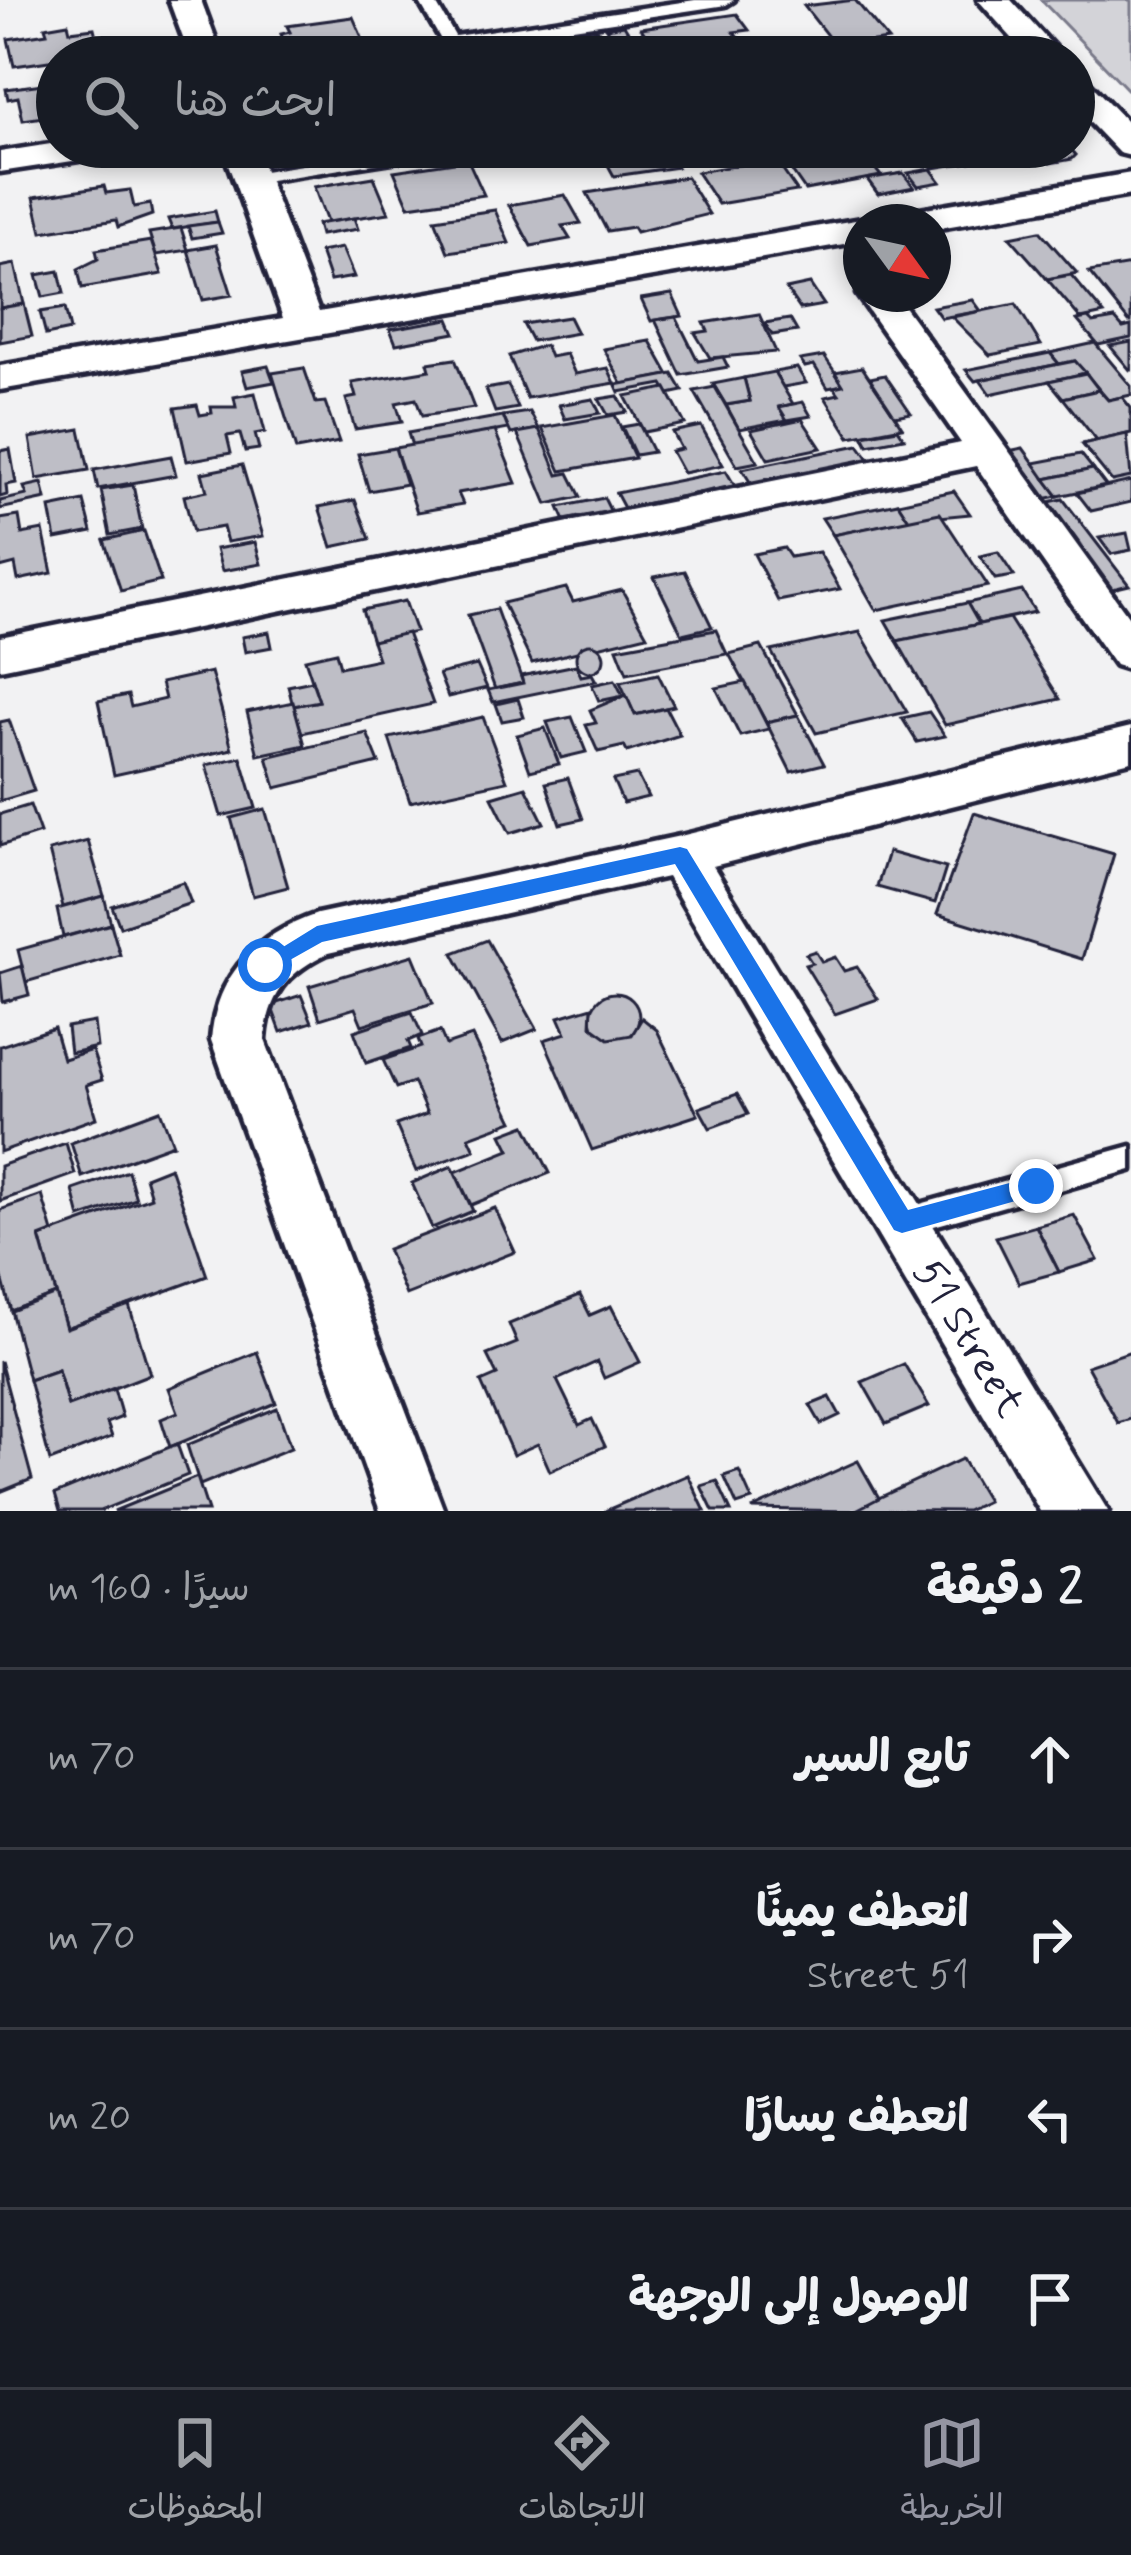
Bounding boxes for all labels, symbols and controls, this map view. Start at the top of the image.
search box [36,36,1095,168]
icon: search [78,69,144,135]
text: ابحث هنا [174,73,337,132]
north arrow [843,204,951,312]
route start [238,938,292,992]
route end [1009,1159,1063,1213]
street label: 51 Street [899,1250,1037,1428]
text: 2 دقيقة [927,1556,1083,1622]
text: سيرًا · 160 m [48,1564,250,1615]
icon: ahead [1017,1726,1083,1792]
text: تابع السير [796,1729,969,1788]
text: 70 m [48,1733,136,1784]
text: انعطف يمينًا [756,1884,969,1943]
icon: right [1017,1906,1083,1972]
text: 70 m [48,1913,136,1964]
text: 51 Street [807,1951,969,2002]
icon: left [1017,2086,1083,2152]
text: انعطف يسارًا [744,2089,969,2148]
text: 20 m [48,2093,131,2144]
icon: arrive [1017,2266,1083,2332]
text: الوصول إلى الوجهة [628,2269,969,2328]
tab: المحفوظات [127,2410,263,2536]
tab: الاتجاهات [518,2410,646,2536]
tab: الخريطة [901,2410,1004,2536]

